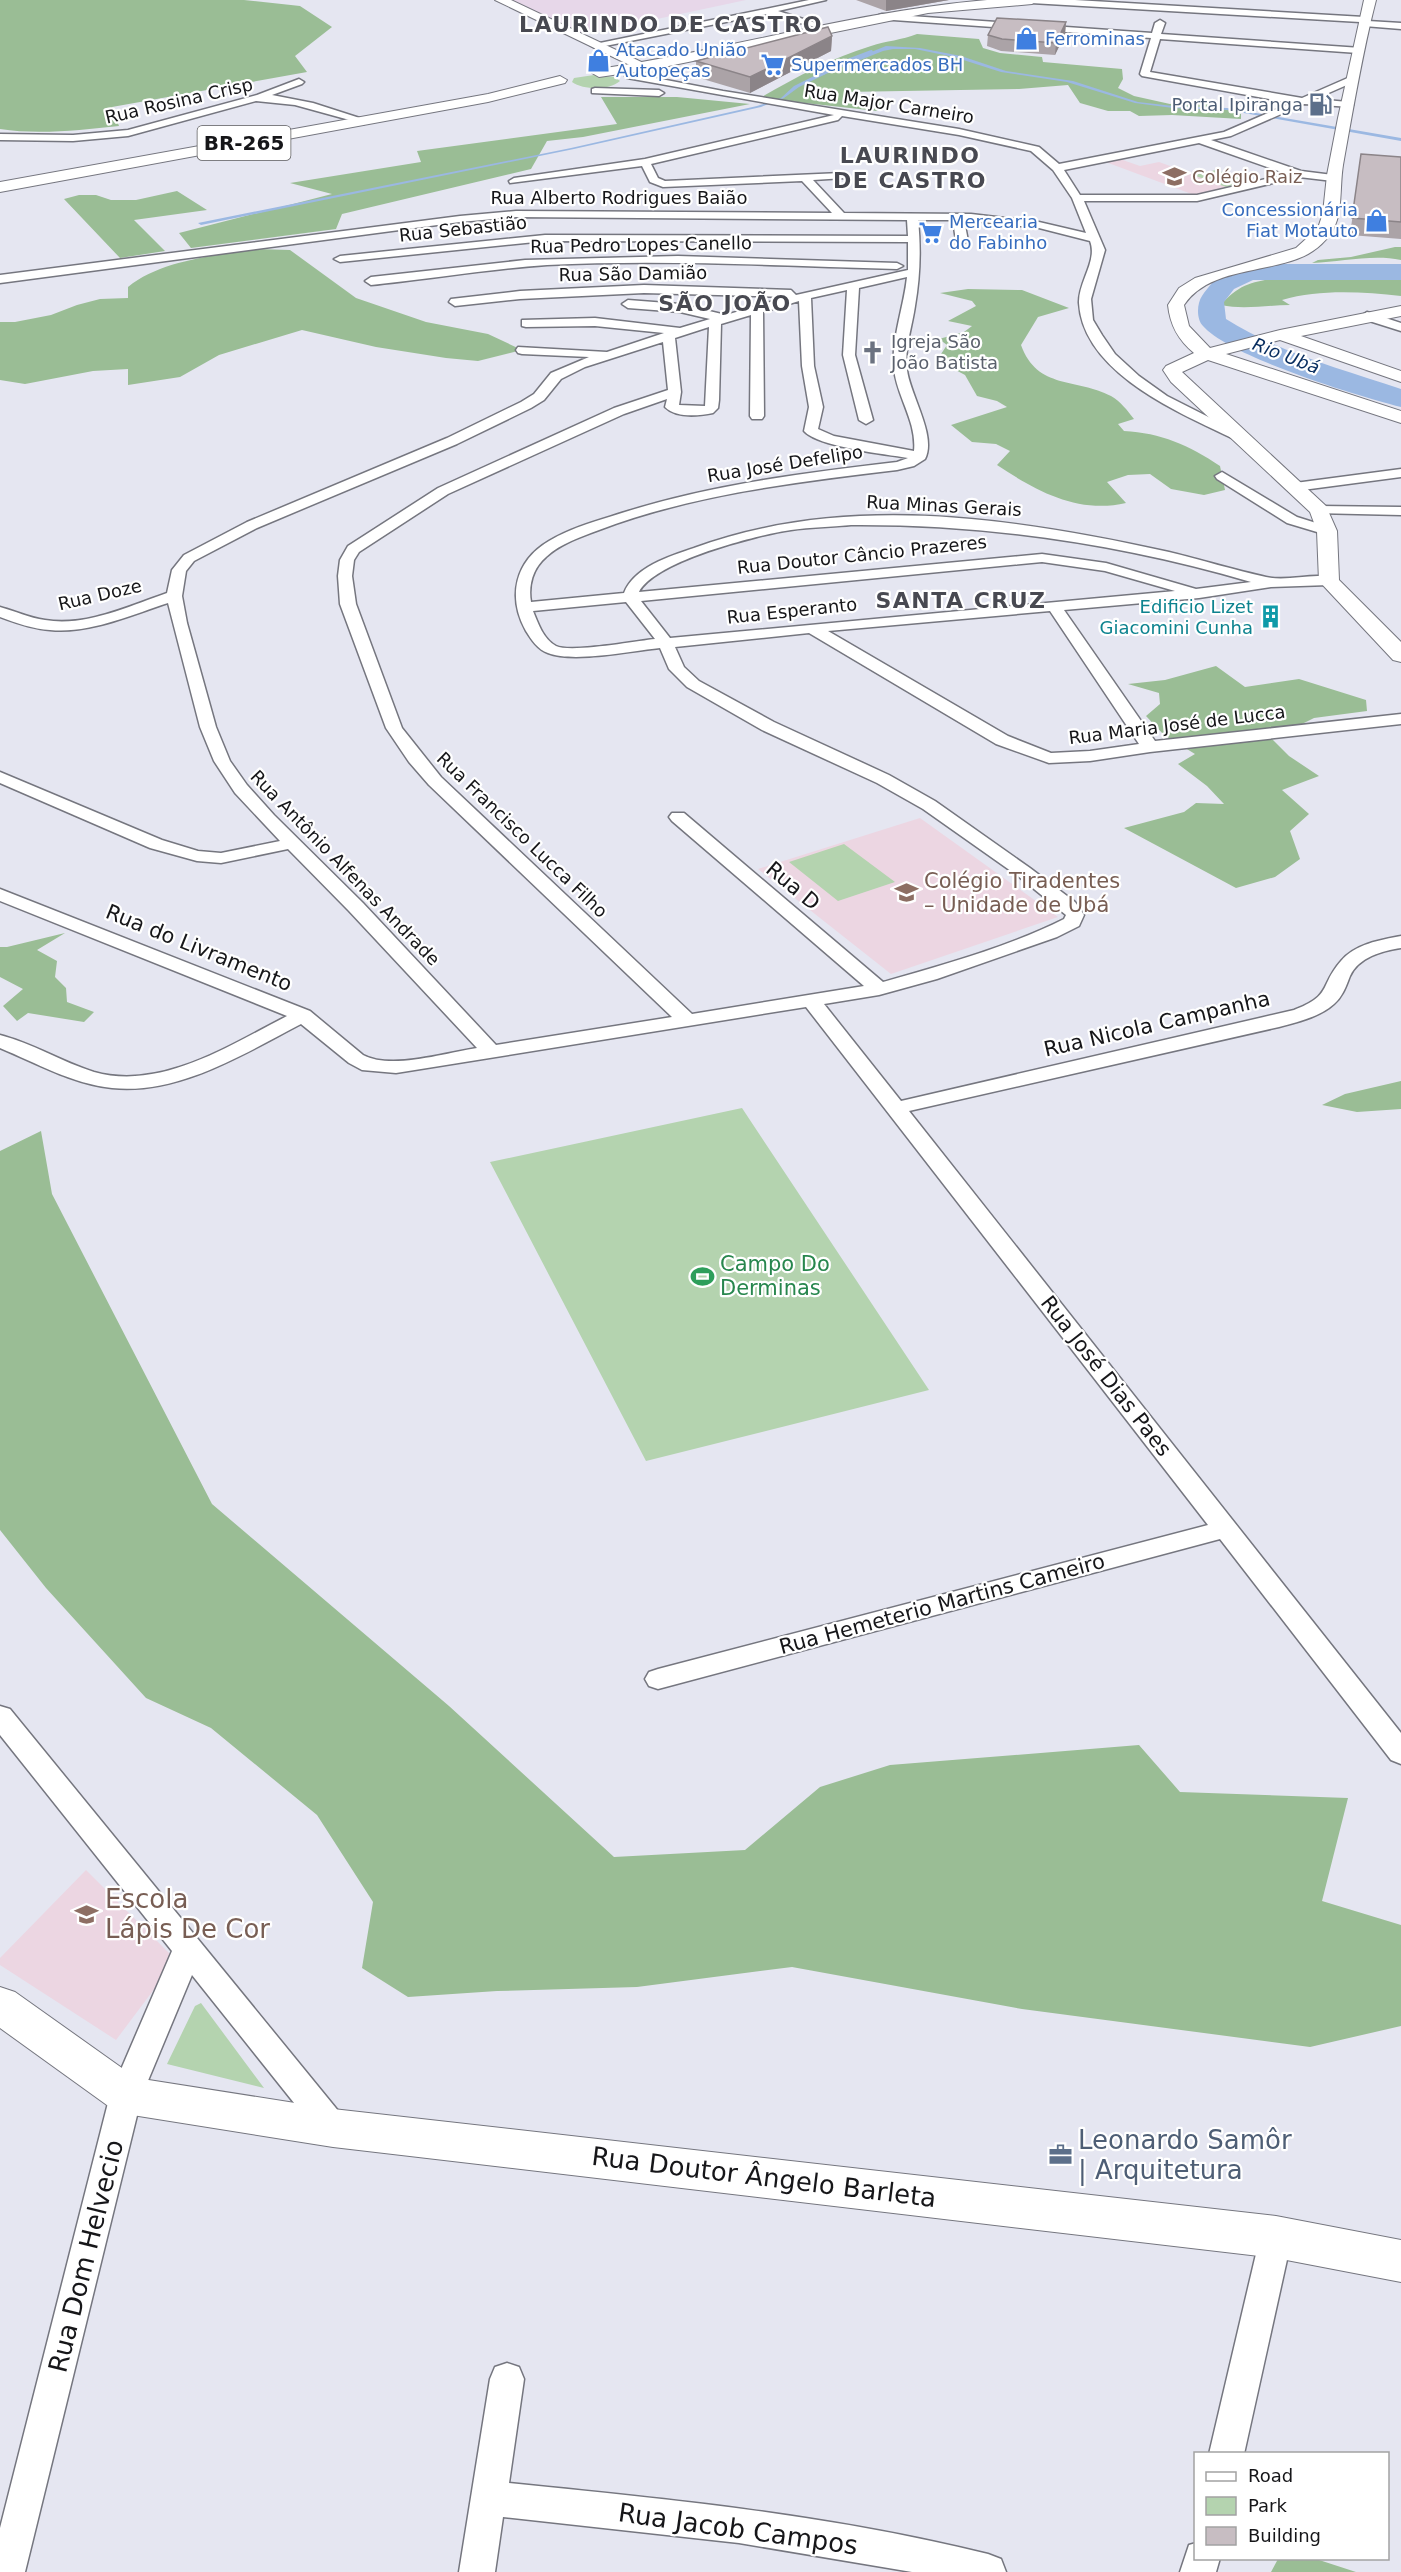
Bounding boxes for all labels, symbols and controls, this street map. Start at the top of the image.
district label: LAURINDO DE CASTRO [519,12,823,37]
shop icon: Ferrominas [1014,26,1040,52]
place label: Ferrominas [1045,28,1145,49]
place label: Atacado União Autopeças [616,39,747,81]
shop icon: Atacado União Autopeças [585,47,611,73]
supermarket icon: Supermercados BH [760,52,786,78]
place label: Supermercados BH [791,54,963,75]
street label: Rua Rosina Crisp [103,73,255,128]
street label: Rua Major Carneiro [803,80,976,127]
fuel station icon: Portal Ipiranga [1308,92,1334,118]
place label: Portal Ipiranga [1172,94,1303,115]
road number: BR-265 [198,126,290,160]
district label: LAURINDO DE CASTRO [833,143,987,193]
school or university icon: Colégio Raiz [1161,164,1187,190]
place label: Colégio Raiz [1192,166,1302,187]
street label: Rua Alberto Rodrigues Baião [491,187,747,208]
place label: Concessionária Fiat Motauto [1221,199,1358,241]
shop icon: Concessionária Fiat Motauto [1363,207,1389,233]
street label: Rua Sebastião [398,211,528,246]
place label: Mercearia do Fabinho [949,211,1047,253]
supermarket icon: Mercearia do Fabinho [918,219,944,245]
street label: Rua Pedro Lopes Canello [530,232,752,257]
street label: Rua São Damião [559,262,707,285]
district label: SÃO JOÃO [658,291,792,316]
place label: Igreja São João Batista [890,331,998,373]
water label: Rio Ubá [1250,333,1323,378]
church icon: Igreja São João Batista [860,339,886,365]
street label: Rua José Defelipo [706,441,864,486]
street label: Rua Minas Gerais [866,491,1022,520]
street label: Rua Doutor Câncio Prazeres [736,531,988,578]
street label: Rua Doze [56,575,144,614]
district label: SANTA CRUZ [875,588,1047,613]
street label: Rua Esperanto [726,593,858,628]
place label: Edificio Lizet Giacomini Cunha [1100,596,1253,638]
building icon: Edificio Lizet Giacomini Cunha [1258,604,1284,630]
street label: Rua Maria José de Lucca [1067,701,1287,748]
street label: Rua Francisco Lucca Filho [433,748,612,922]
street label: Rua Antônio Alfenas Andrade [246,766,444,970]
street label: Rua D [761,857,825,915]
place label: Colégio Tiradentes – Unidade de Ubá [924,869,1120,917]
school or university icon: Colégio Tiradentes – Unidade de Ubá [893,880,919,906]
street label: Rua do Livramento [102,900,296,996]
street label: Rua Nicola Campanha [1042,986,1272,1062]
place label: Campo Do Derminas [720,1252,830,1300]
sports icon: Campo Do Derminas [689,1263,715,1289]
street label: Rua José Dias Paes [1036,1291,1176,1461]
street label: Rua Hemeterio Martins Cameiro [777,1549,1107,1659]
place label: Escola Lápis De Cor [105,1884,270,1944]
school or university icon: Escola Lápis De Cor [74,1901,100,1927]
place label: Leonardo Samôr | Arquitetura [1078,2125,1292,2186]
street label: Rua Dom Helvecio [43,2137,129,2375]
street label: Rua Doutor Ângelo Barleta [590,2140,938,2213]
office icon: Leonardo Samôr | Arquitetura [1047,2142,1073,2168]
legend [1194,2452,1389,2560]
text: Road [1248,2465,1293,2486]
text: Park [1248,2495,1287,2516]
street label: Rua Jacob Campos [616,2497,860,2561]
text: Building [1248,2525,1321,2546]

